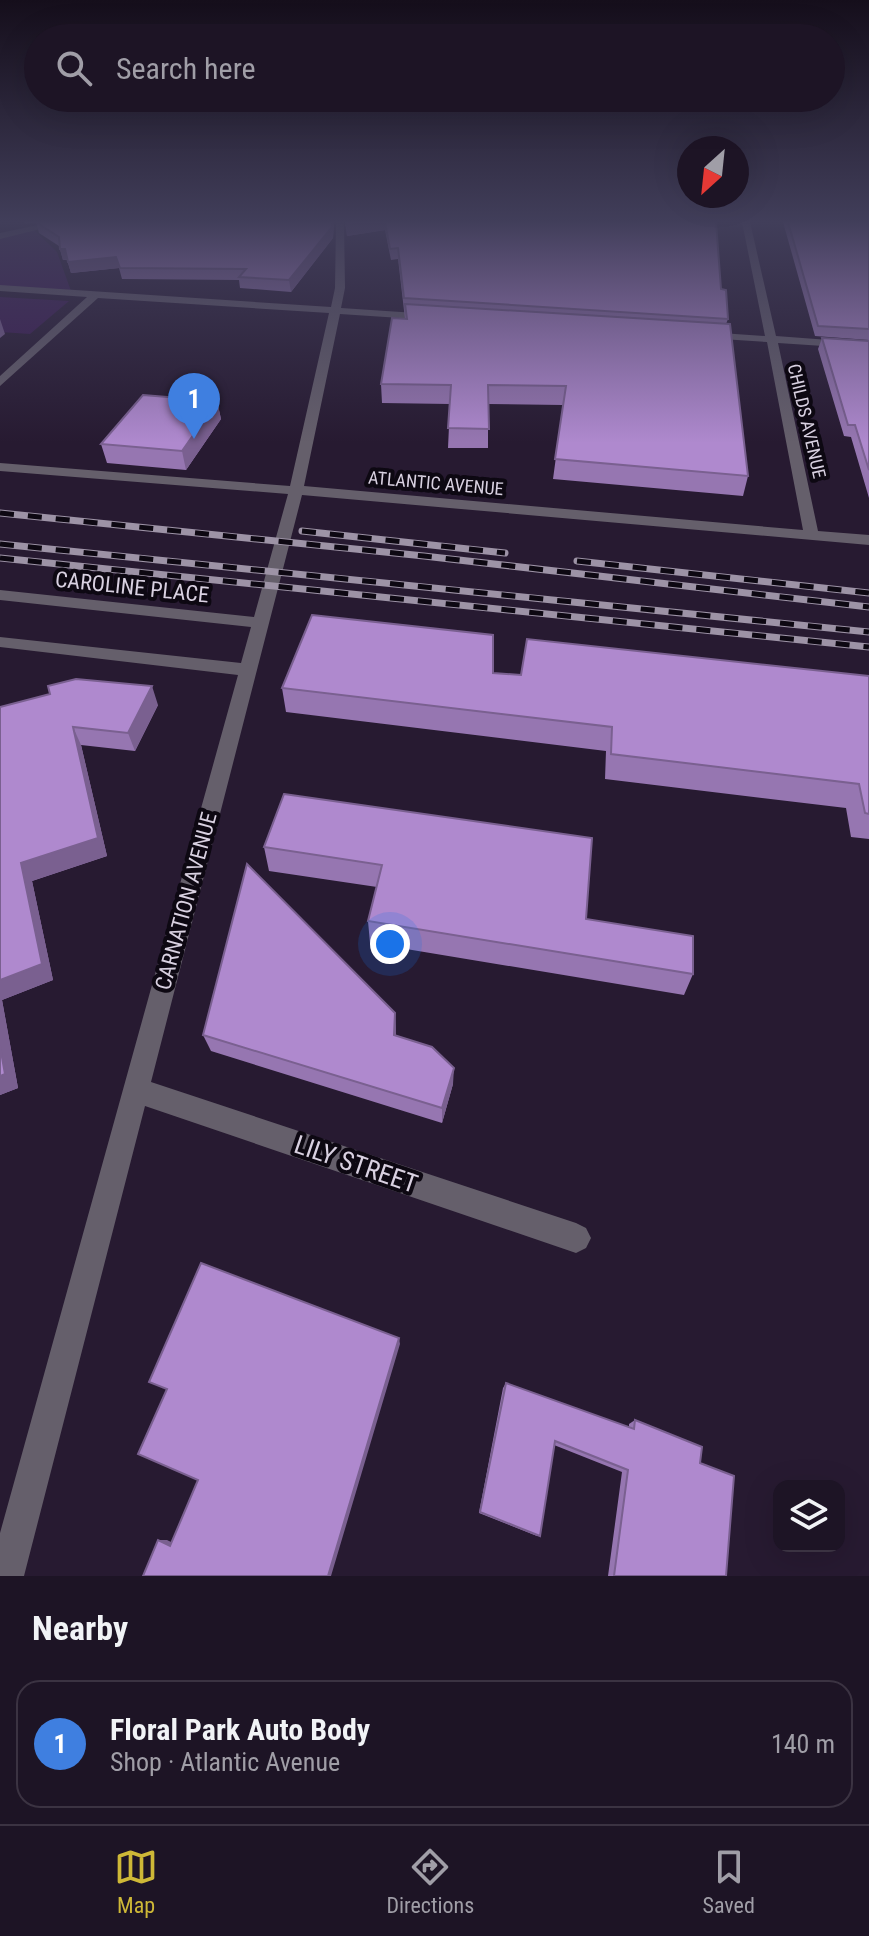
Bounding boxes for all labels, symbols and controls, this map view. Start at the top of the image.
search box [24,24,845,112]
icon: search [52,46,96,90]
text: Search here [116,51,256,86]
north arrow [677,136,749,208]
street label: CHILDS AVENUE [784,362,830,480]
pin: 1 [168,373,220,439]
street label: ATLANTIC AVENUE [367,467,505,499]
street label: CAROLINE PLACE [54,566,210,608]
street label: CARNATION AVENUE [150,809,222,993]
your location [370,924,410,964]
street label: LILY STREET [290,1129,422,1199]
map controls [773,1480,845,1552]
button: layers [773,1480,845,1552]
text: Nearby [32,1608,128,1648]
text: Floral Park Auto Body [110,1712,370,1747]
text: 1 [53,1729,67,1759]
text: 140 m [771,1729,835,1759]
text: Shop · Atlantic Avenue [110,1747,340,1777]
tab: Map [114,1845,158,1918]
tab: Directions [386,1845,474,1918]
tab: Saved [703,1845,755,1918]

